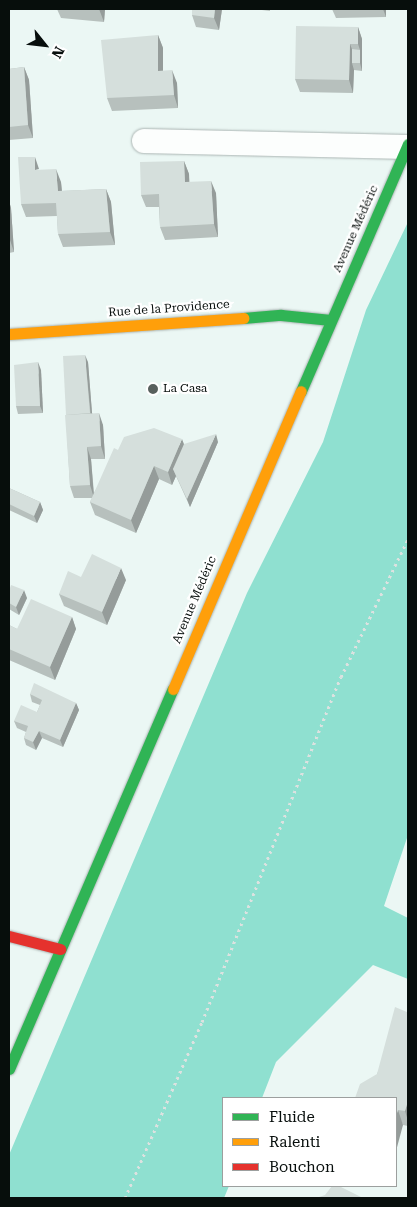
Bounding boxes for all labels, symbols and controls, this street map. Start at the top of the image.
north arrow [20,20,70,70]
text: N [49,44,68,61]
street label: Avenue Médéric [330,183,382,275]
street label: Rue de la Providence [108,298,230,320]
place label: La Casa [163,382,207,396]
marker: La Casa [147,383,159,395]
street label: Avenue Médéric [170,554,220,646]
legend [222,1097,397,1187]
text: Fluide [269,1108,315,1126]
text: Ralenti [269,1133,320,1151]
text: Bouchon [269,1158,335,1176]

